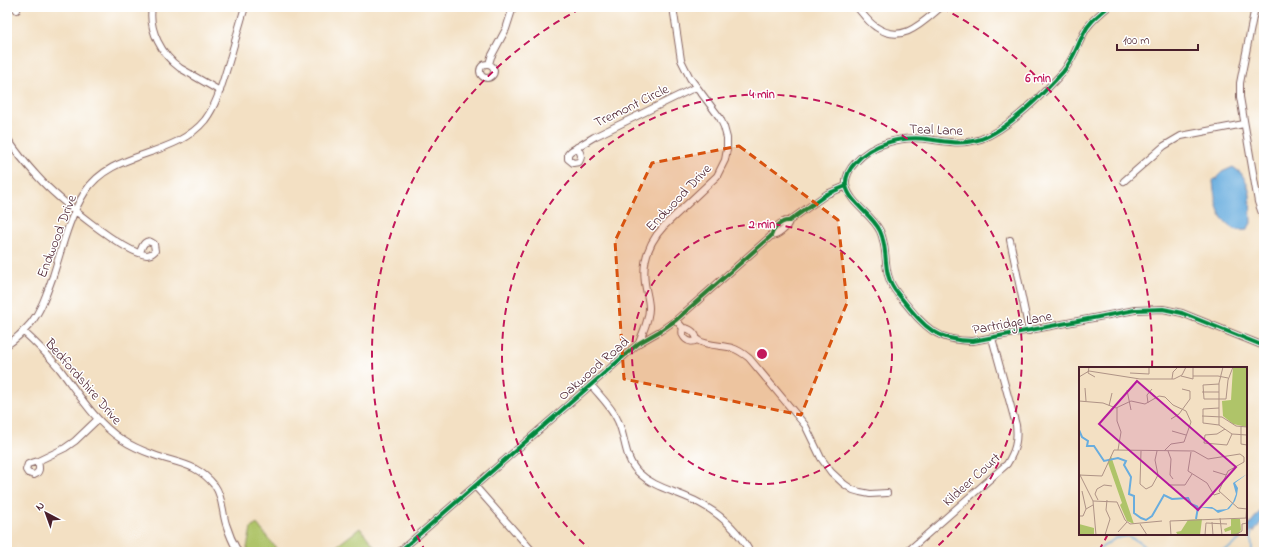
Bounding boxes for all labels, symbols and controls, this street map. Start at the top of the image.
scale bar [1117,26,1198,52]
text: 100 m [1123,32,1150,50]
text: 6 min [1024,70,1051,88]
street label: Tremont Circle [591,79,673,134]
text: 4 min [748,86,775,104]
street label: Teal Lane [909,119,964,142]
street label: Endwood Drive [641,159,718,237]
street label: Endwood Drive [32,191,83,281]
text: 2 min [748,216,775,234]
street label: Partridge Lane [971,306,1055,342]
street label: Oakwood Road [554,332,634,406]
street label: Bedfordshire Drive [39,333,127,430]
centre of rings [755,347,769,361]
inset map [1079,367,1247,535]
street label: Kildeer Court [938,448,1006,512]
north arrow [26,493,66,533]
text: N [32,498,48,515]

